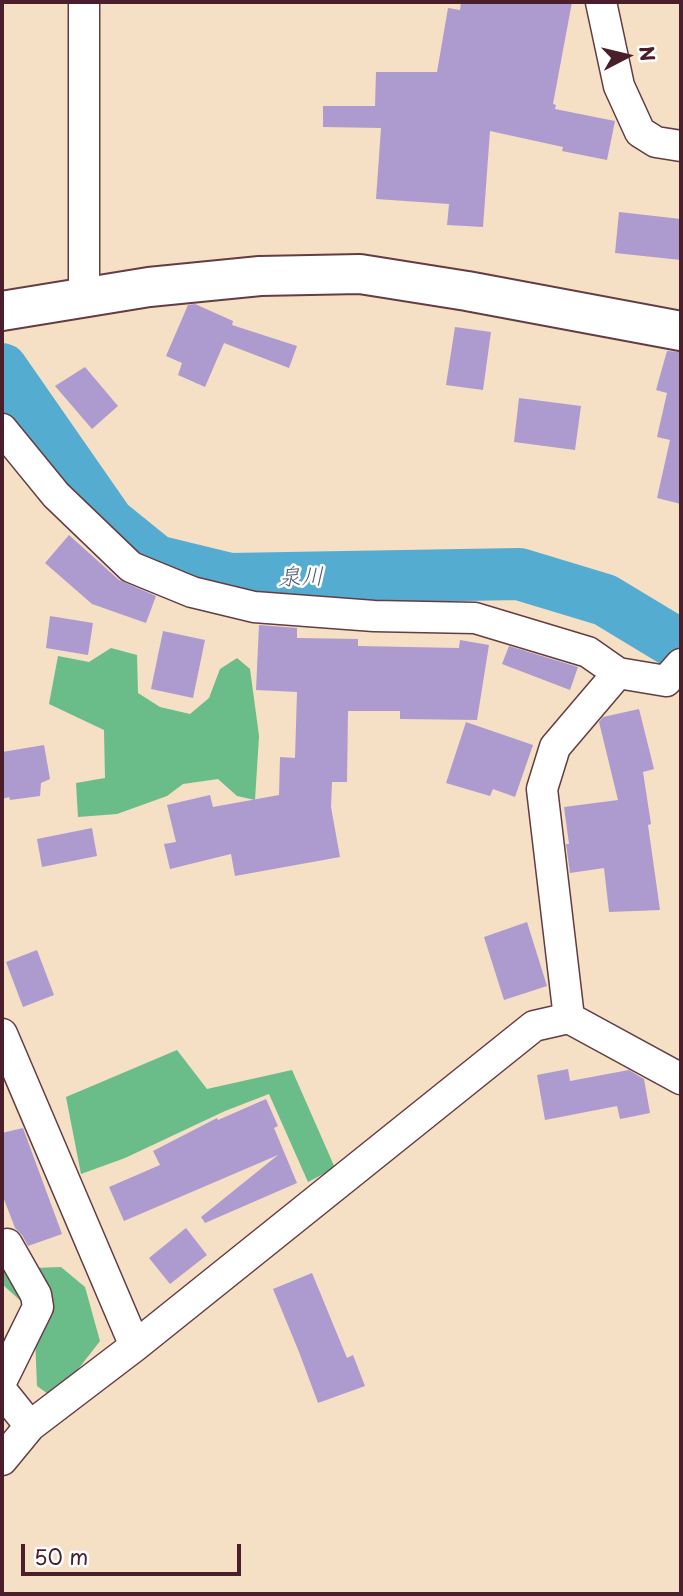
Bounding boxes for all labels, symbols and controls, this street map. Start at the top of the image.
north arrow [592,21,662,91]
text: N [633,44,663,63]
water label: 泉川 [278,564,324,592]
scale bar [24,1530,245,1574]
text: 50 m [34,1540,88,1572]

